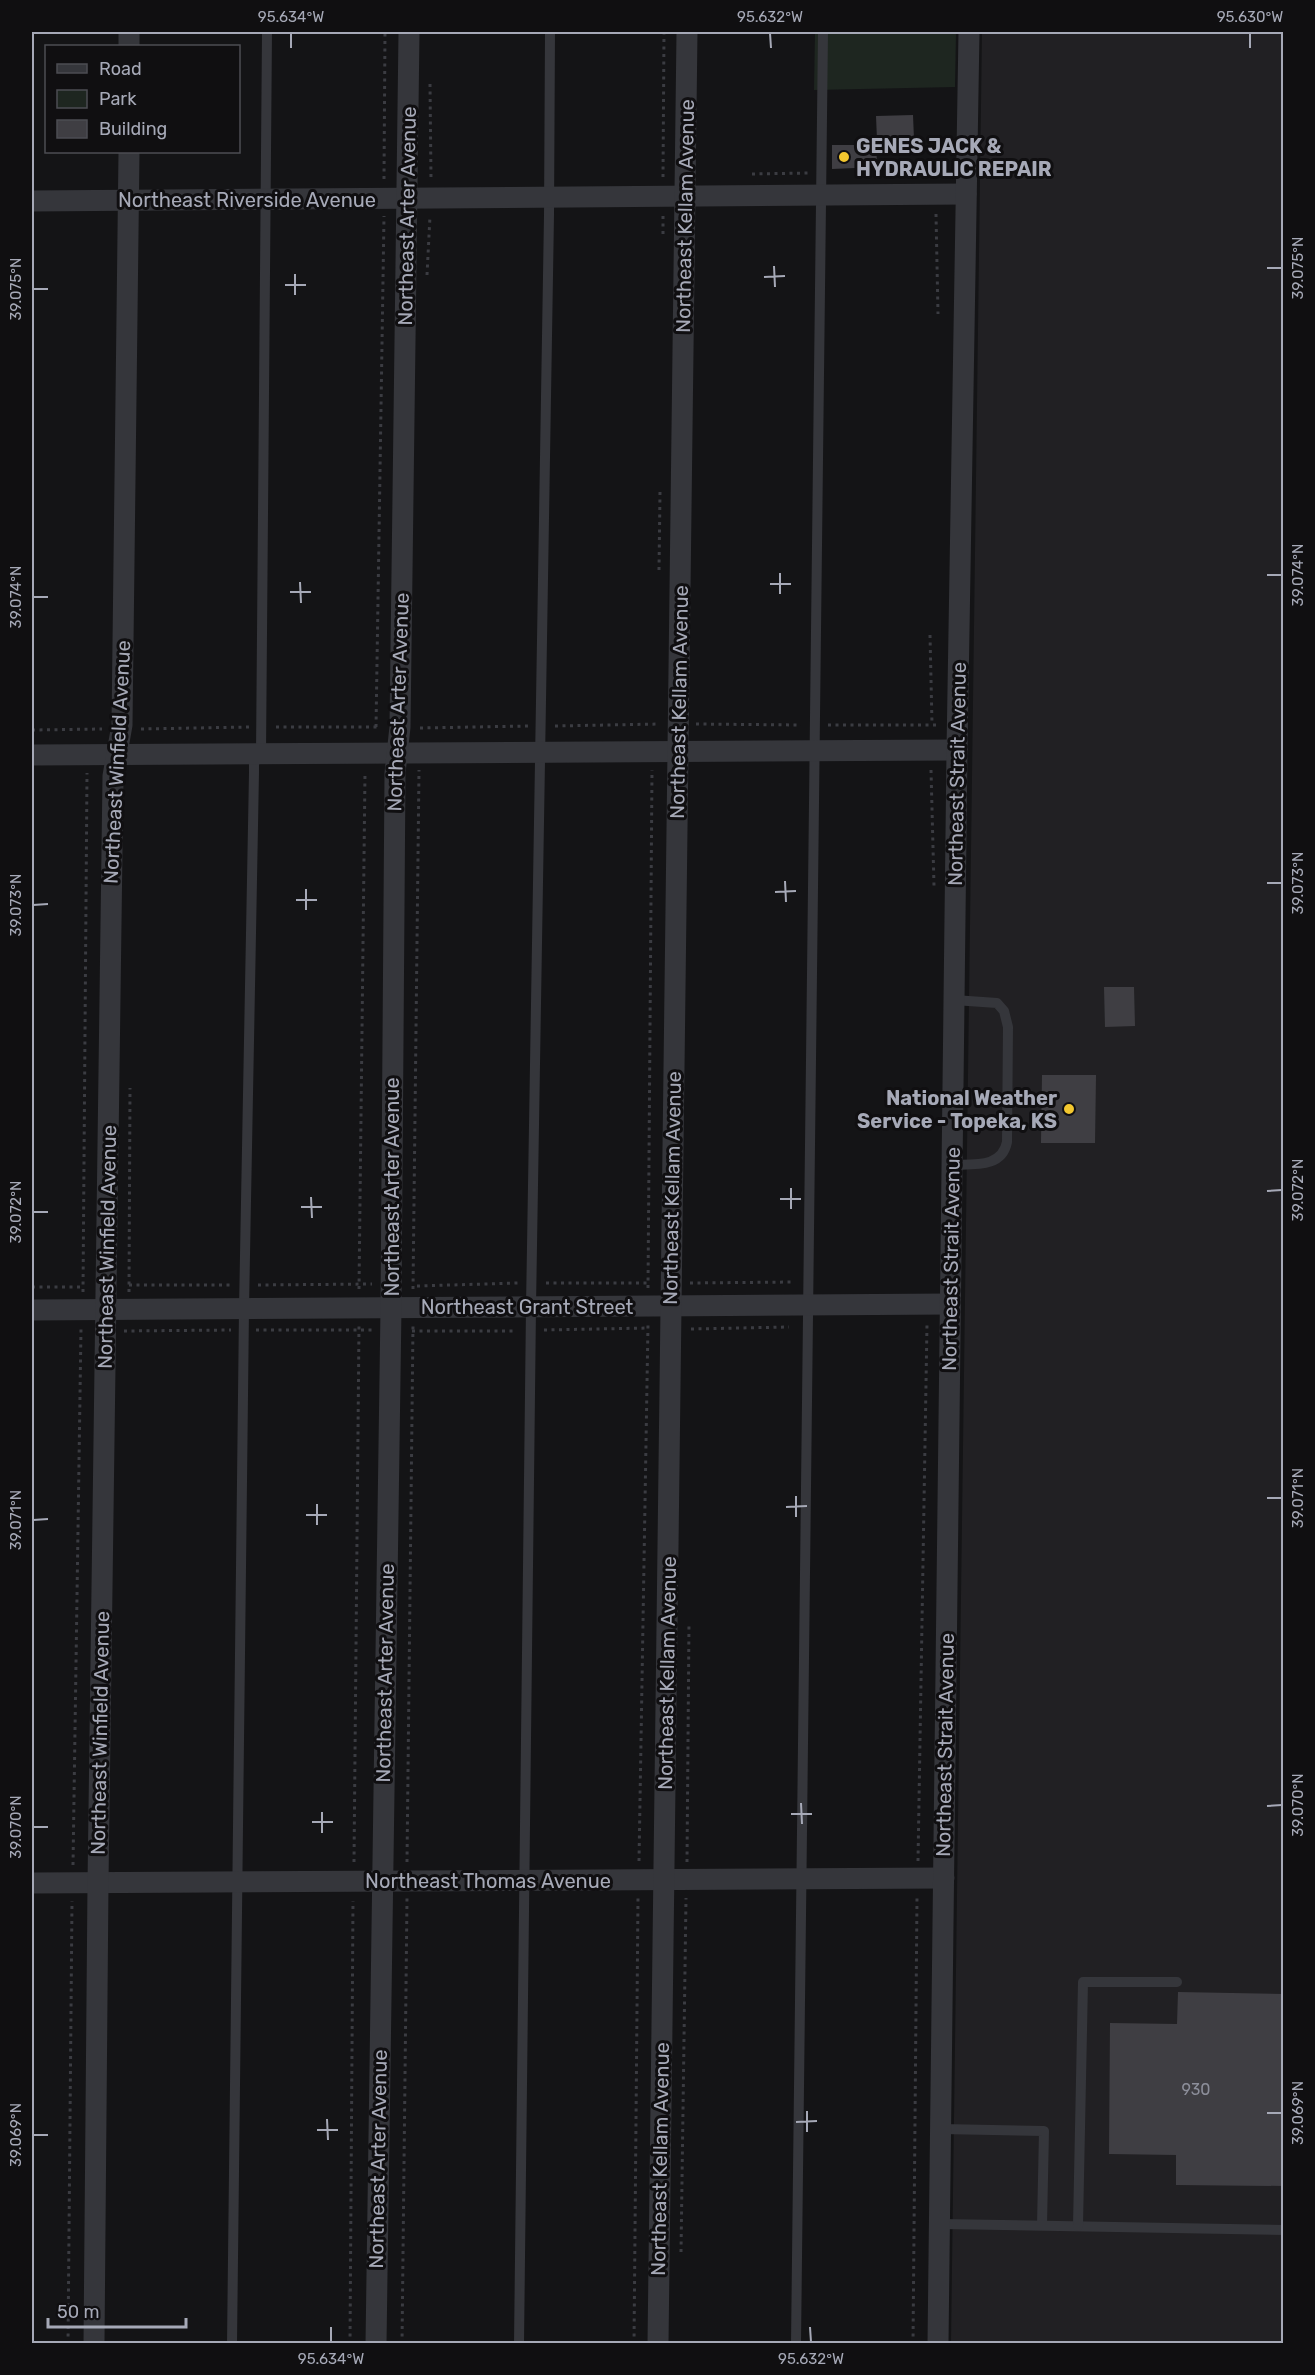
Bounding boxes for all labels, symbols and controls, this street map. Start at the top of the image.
text: 95.634°W [258,8,324,26]
text: 95.632°W [737,8,803,26]
text: 95.630°W [1217,8,1283,26]
legend [45,45,240,153]
text: Road [99,58,142,80]
text: Park [99,88,137,110]
street label: Northeast Kellam Avenue [671,99,699,333]
street label: Northeast Arter Avenue [393,106,421,326]
text: Building [99,118,167,140]
place label: GENES JACK & HYDRAULIC REPAIR [856,134,1052,181]
marker: GENES JACK & HYDRAULIC REPAIR [837,150,851,164]
street label: Northeast Riverside Avenue [118,188,376,212]
text: 39.075°N [1289,237,1307,299]
text: 39.075°N [7,258,25,320]
text: 39.074°N [1289,544,1307,606]
text: 39.074°N [7,566,25,628]
street label: Northeast Kellam Avenue [665,585,693,819]
street label: Northeast Arter Avenue [382,592,414,812]
street label: Northeast Winfield Avenue [99,640,135,884]
street label: Northeast Strait Avenue [943,662,971,886]
text: 39.073°N [1289,852,1307,914]
text: 39.073°N [7,874,25,936]
street label: Northeast Kellam Avenue [658,1071,686,1305]
street label: Northeast Arter Avenue [380,1077,404,1297]
place label: National Weather Service - Topeka, KS [857,1086,1057,1133]
marker: National Weather Service - Topeka, KS [1062,1102,1076,1116]
street label: Northeast Winfield Avenue [93,1125,121,1369]
street label: Northeast Strait Avenue [937,1147,965,1371]
text: 39.072°N [1289,1159,1307,1221]
text: 39.072°N [7,1181,25,1243]
street label: Northeast Grant Street [421,1295,634,1319]
text: 39.071°N [1289,1468,1307,1528]
text: 39.071°N [7,1490,25,1550]
street label: Northeast Kellam Avenue [653,1556,681,1790]
street label: Northeast Arter Avenue [371,1563,399,1783]
street label: Northeast Winfield Avenue [86,1611,114,1855]
street label: Northeast Strait Avenue [931,1633,959,1857]
text: 39.070°N [1289,1773,1307,1837]
text: 39.070°N [7,1795,25,1859]
street label: Northeast Thomas Avenue [365,1869,611,1893]
street label: Northeast Kellam Avenue [646,2042,674,2276]
street label: Northeast Arter Avenue [364,2049,392,2269]
house number: 930 [1181,2080,1211,2099]
text: 39.069°N [1289,2081,1307,2145]
text: 39.069°N [7,2103,25,2167]
scale bar [48,2291,186,2329]
text: 50 m [57,2301,100,2323]
text: 95.634°W [298,2350,364,2368]
text: 95.632°W [778,2350,844,2368]

